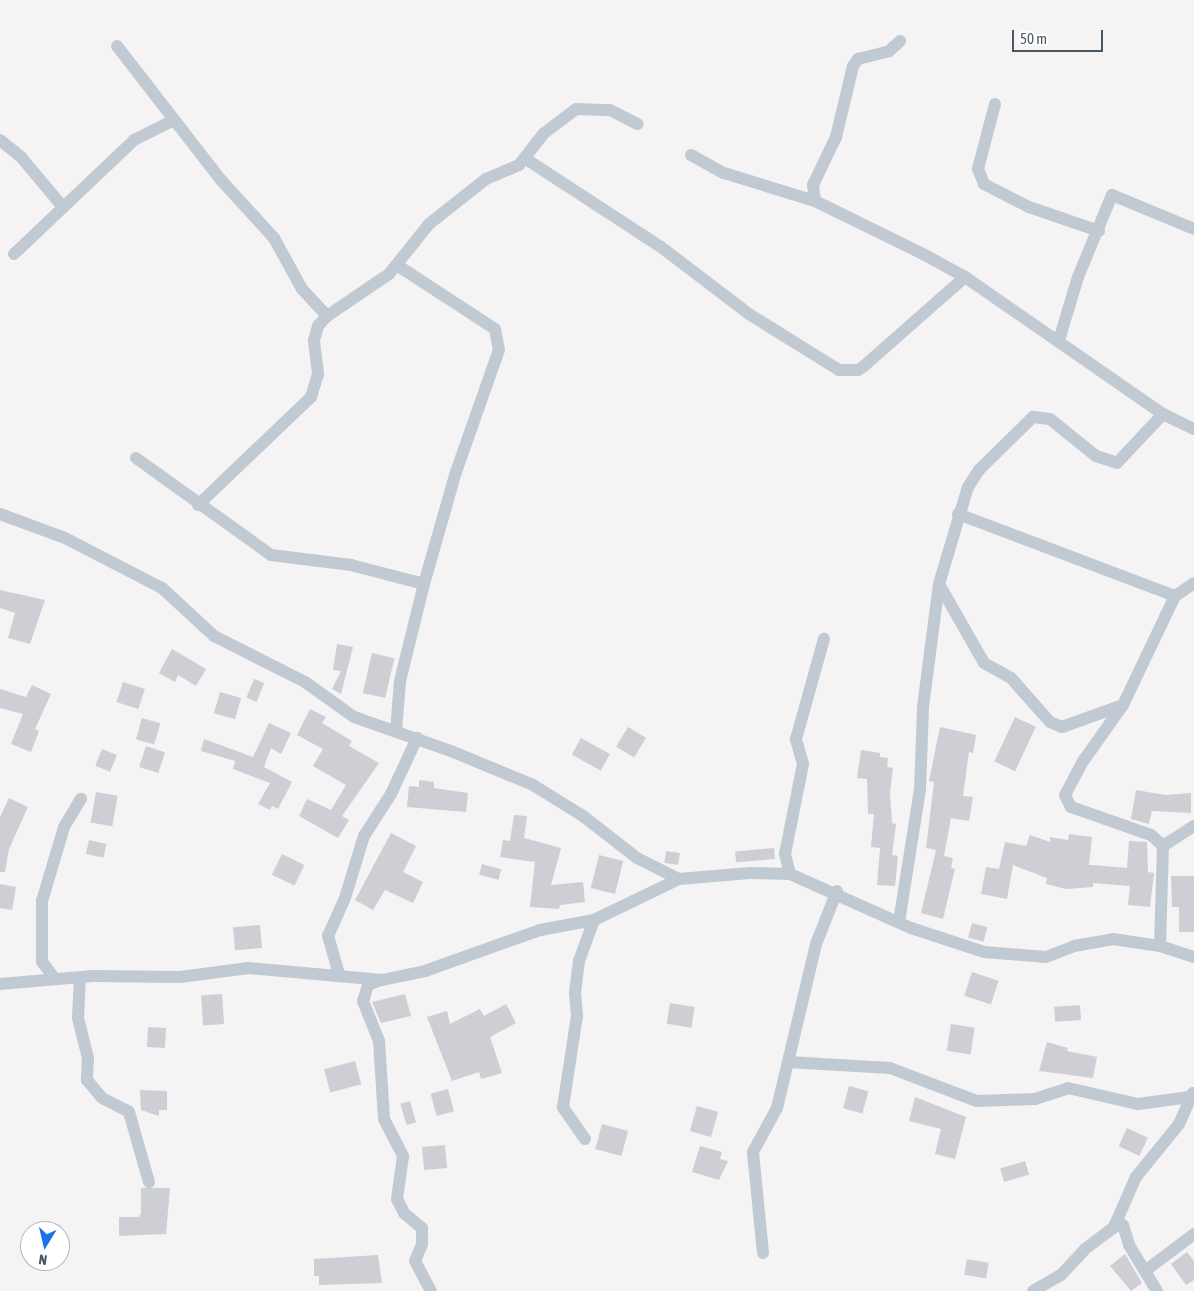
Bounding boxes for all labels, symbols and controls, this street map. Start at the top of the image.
scale bar [1014,20,1105,52]
text: 50 m [1020,30,1047,47]
north arrow [20,1221,70,1271]
text: N [37,1251,48,1268]

